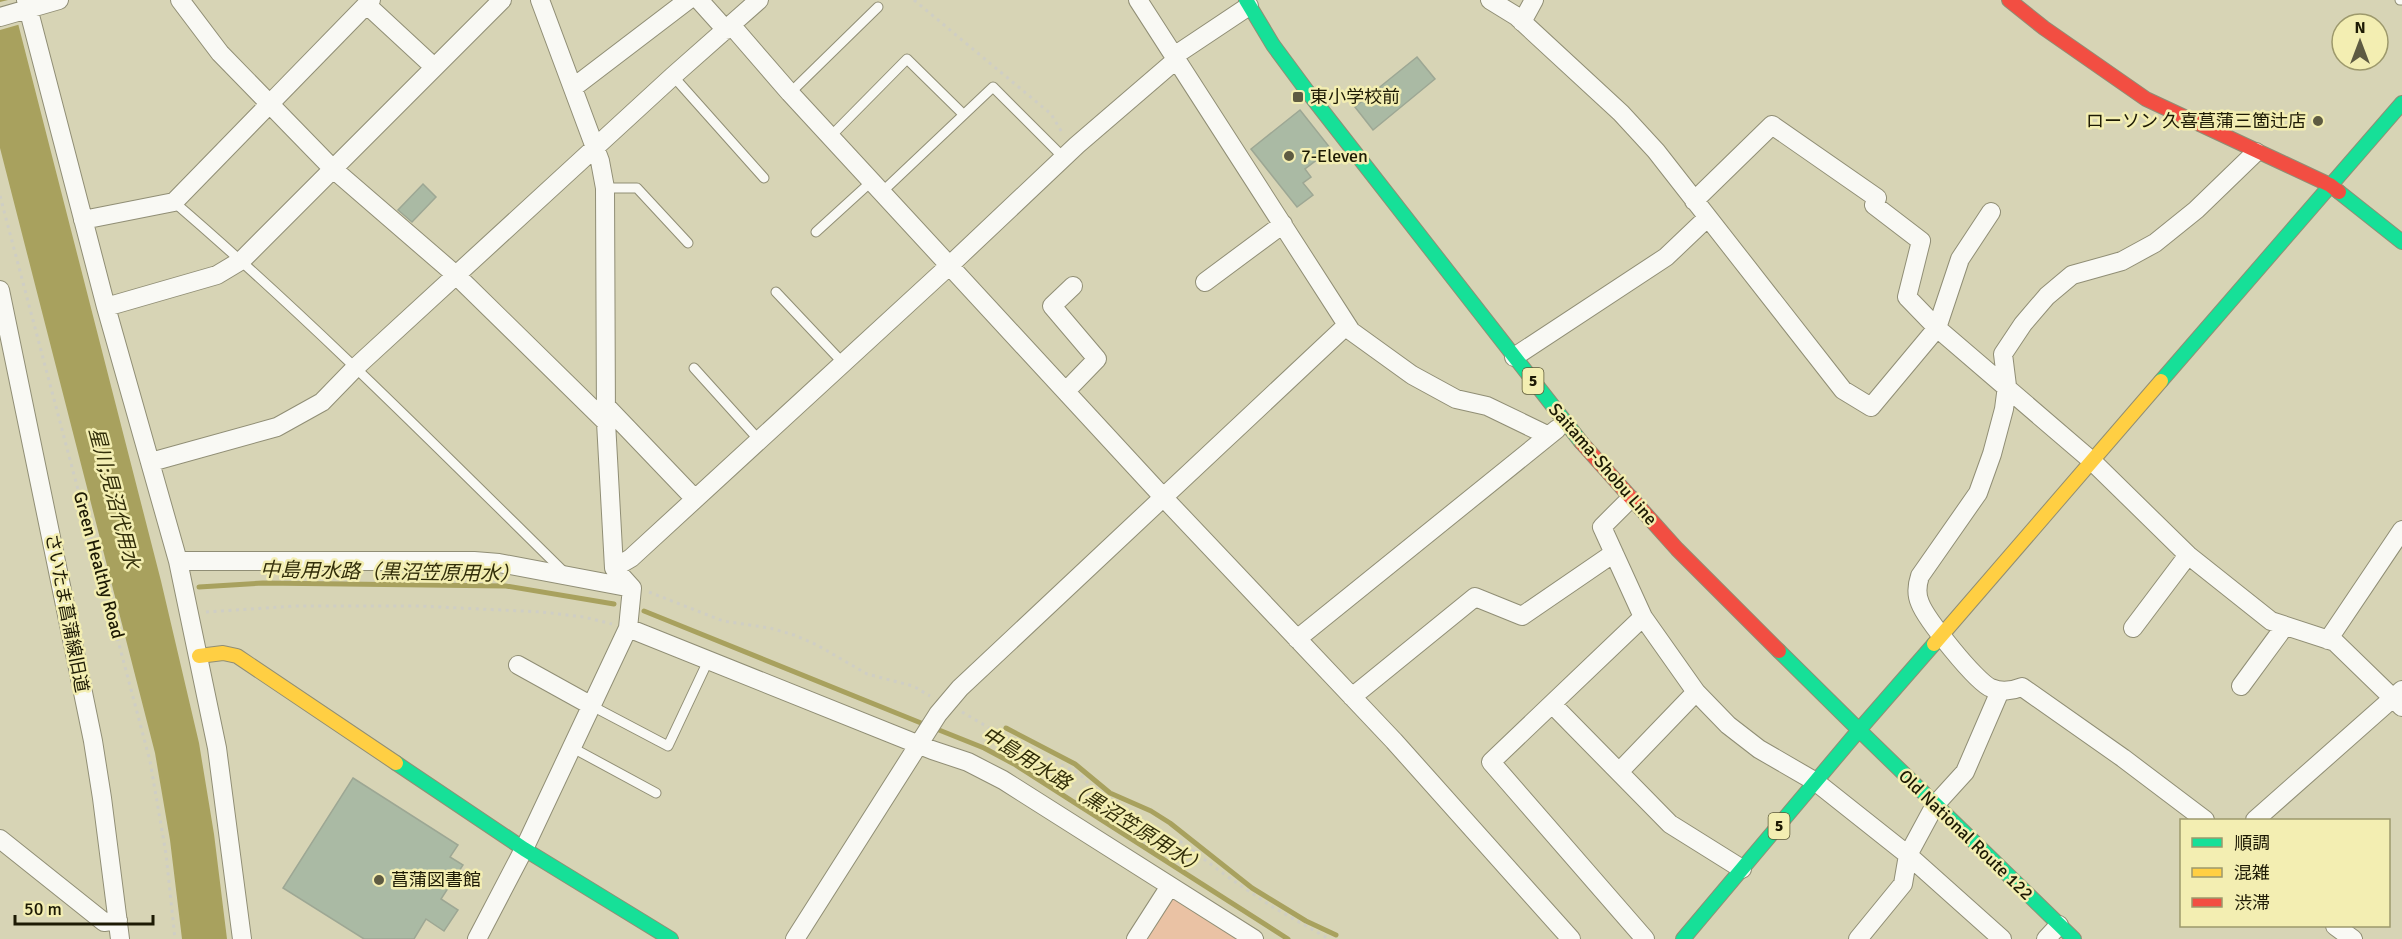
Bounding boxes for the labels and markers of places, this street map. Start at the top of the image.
place label: 東小学校前 [1310,86,1400,108]
marker: 東小学校前 [1291,90,1305,104]
place label: ローソン 久喜菖蒲三箇辻店 [2086,110,2306,132]
marker: ローソン 久喜菖蒲三箇辻店 [2311,114,2325,128]
place label: 7-Eleven [1301,145,1368,167]
marker: 7-Eleven [1282,149,1296,163]
place label: 菖蒲図書館 [391,869,481,891]
marker: 菖蒲図書館 [372,873,386,887]

